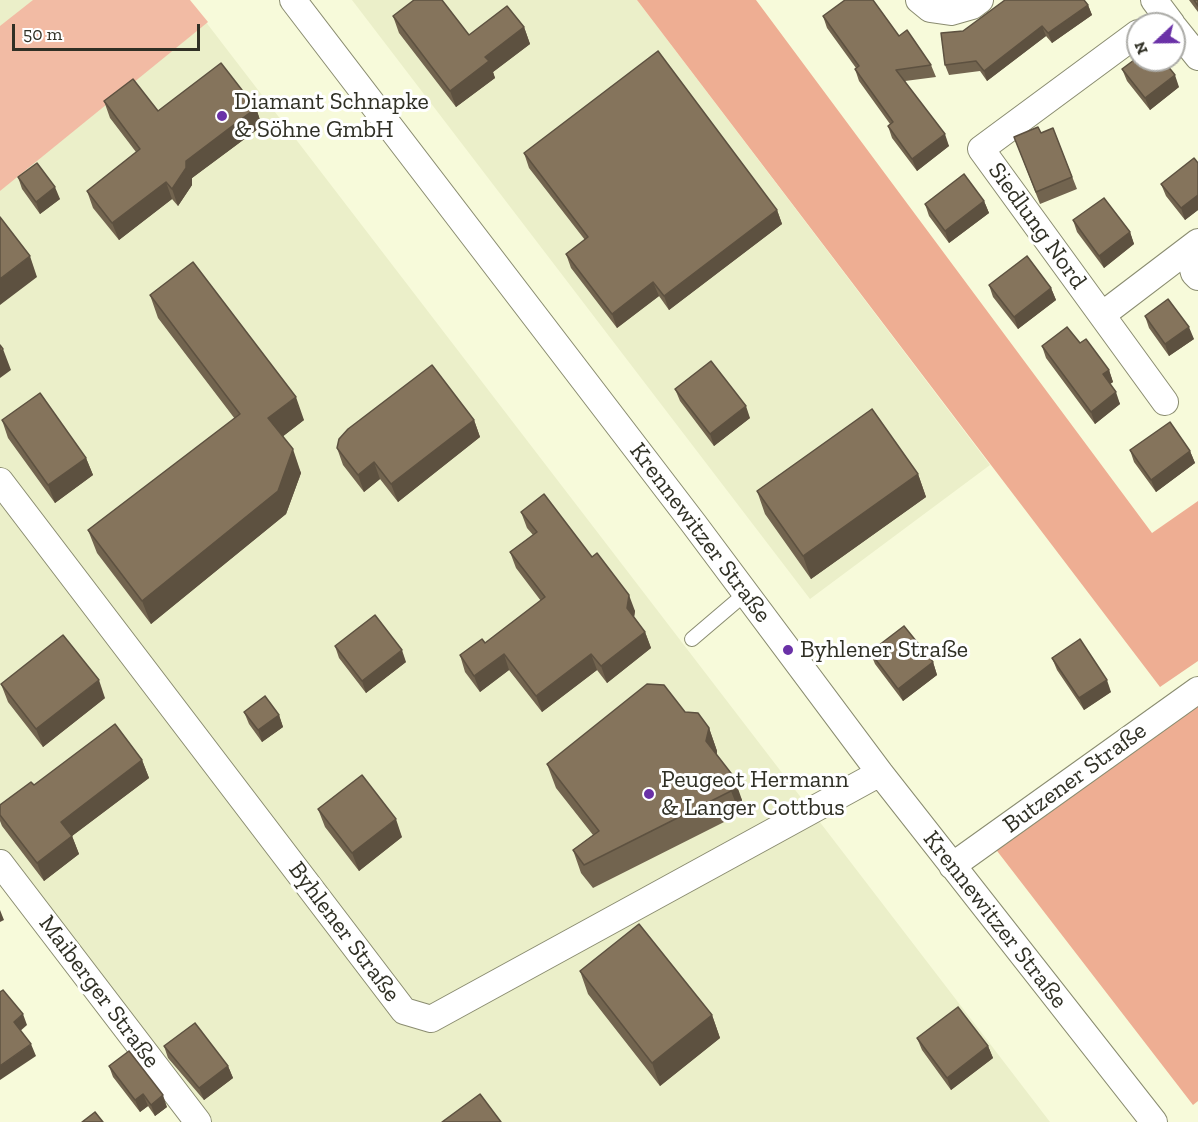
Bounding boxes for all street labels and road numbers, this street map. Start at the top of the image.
street label: Siedlung Nord [982,157,1092,295]
street label: Krennewitzer Straße [623,437,777,629]
street label: Butzener Straße [998,716,1152,840]
street label: Krennewitzer Straße [917,825,1073,1015]
street label: Byhlener Straße [282,856,406,1008]
street label: Maiberger Straße [32,910,166,1074]

